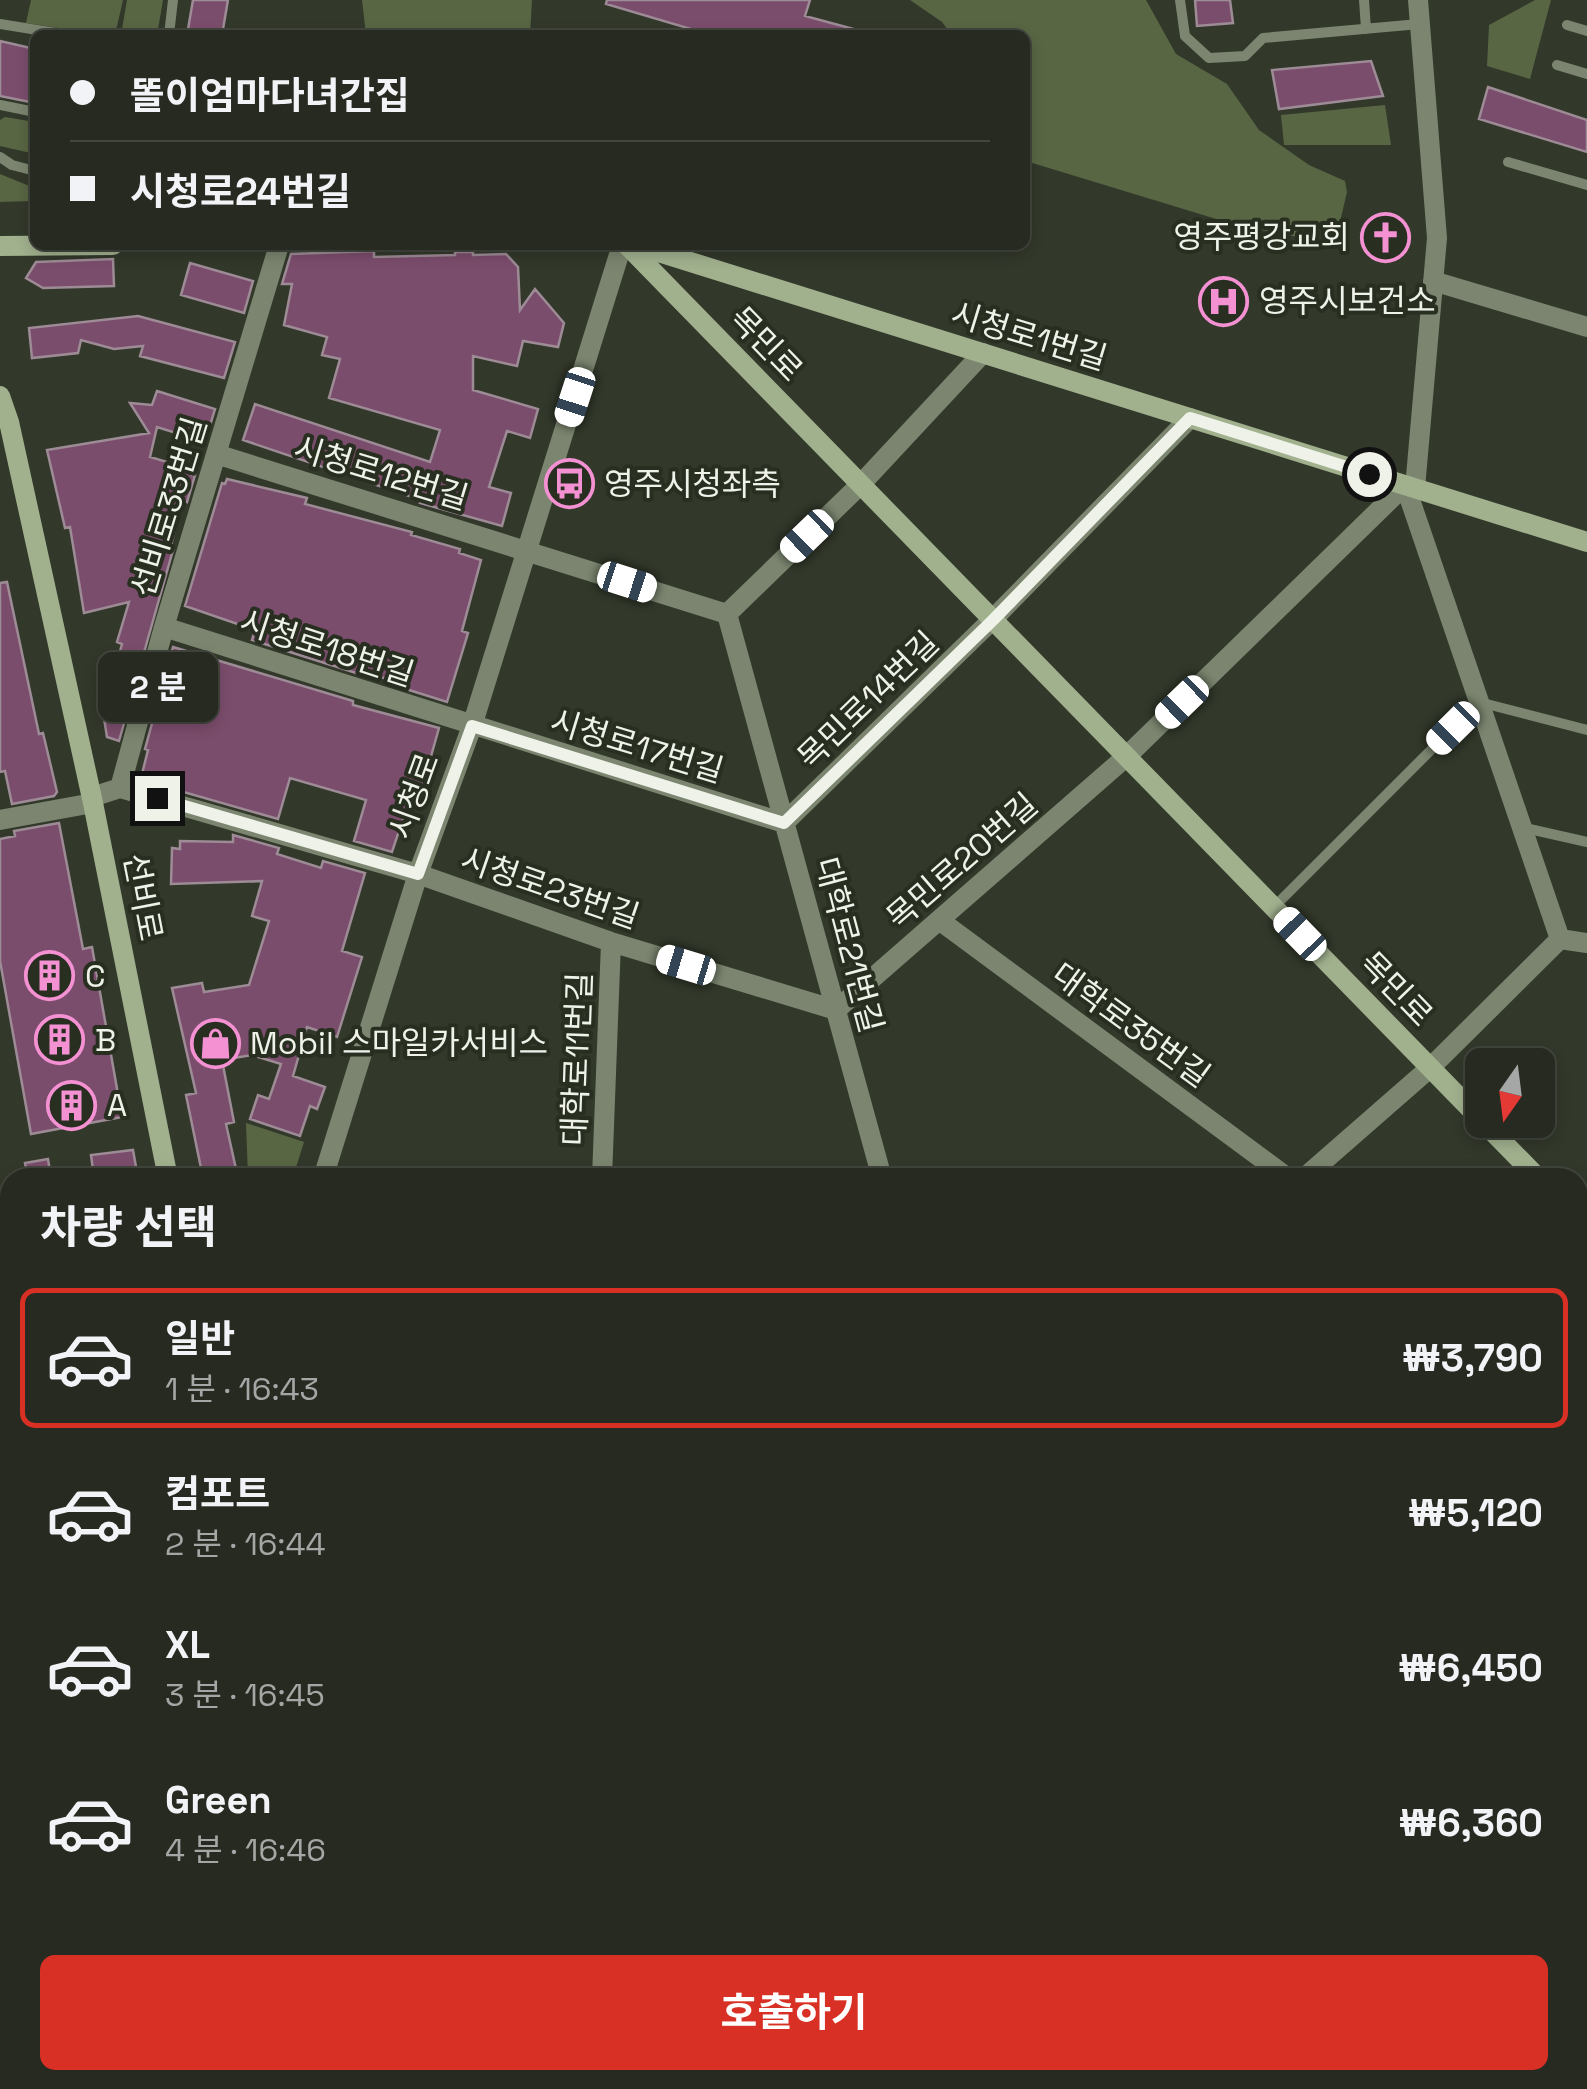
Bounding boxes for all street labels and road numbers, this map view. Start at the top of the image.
street label: 시청로1번길 [946,293,1112,379]
street label: 목민로 [721,298,811,390]
street label: 선비로33번길 [123,412,215,602]
street label: 시청로12번길 [289,428,473,518]
street label: 시청로18번길 [235,601,419,695]
street label: 목민로14번길 [789,623,947,777]
street label: 시청로17번길 [546,701,728,791]
street label: 시청로 [380,748,448,844]
street label: 목민로20번길 [878,785,1046,937]
street label: 시청로23번길 [456,839,644,937]
street label: 선비로 [115,850,171,944]
street label: 대학로21번길 [806,853,892,1037]
street label: 목민로 [1351,943,1441,1035]
street label: 대학로35번길 [1044,954,1218,1096]
street label: 대학로11번길 [554,971,600,1147]

